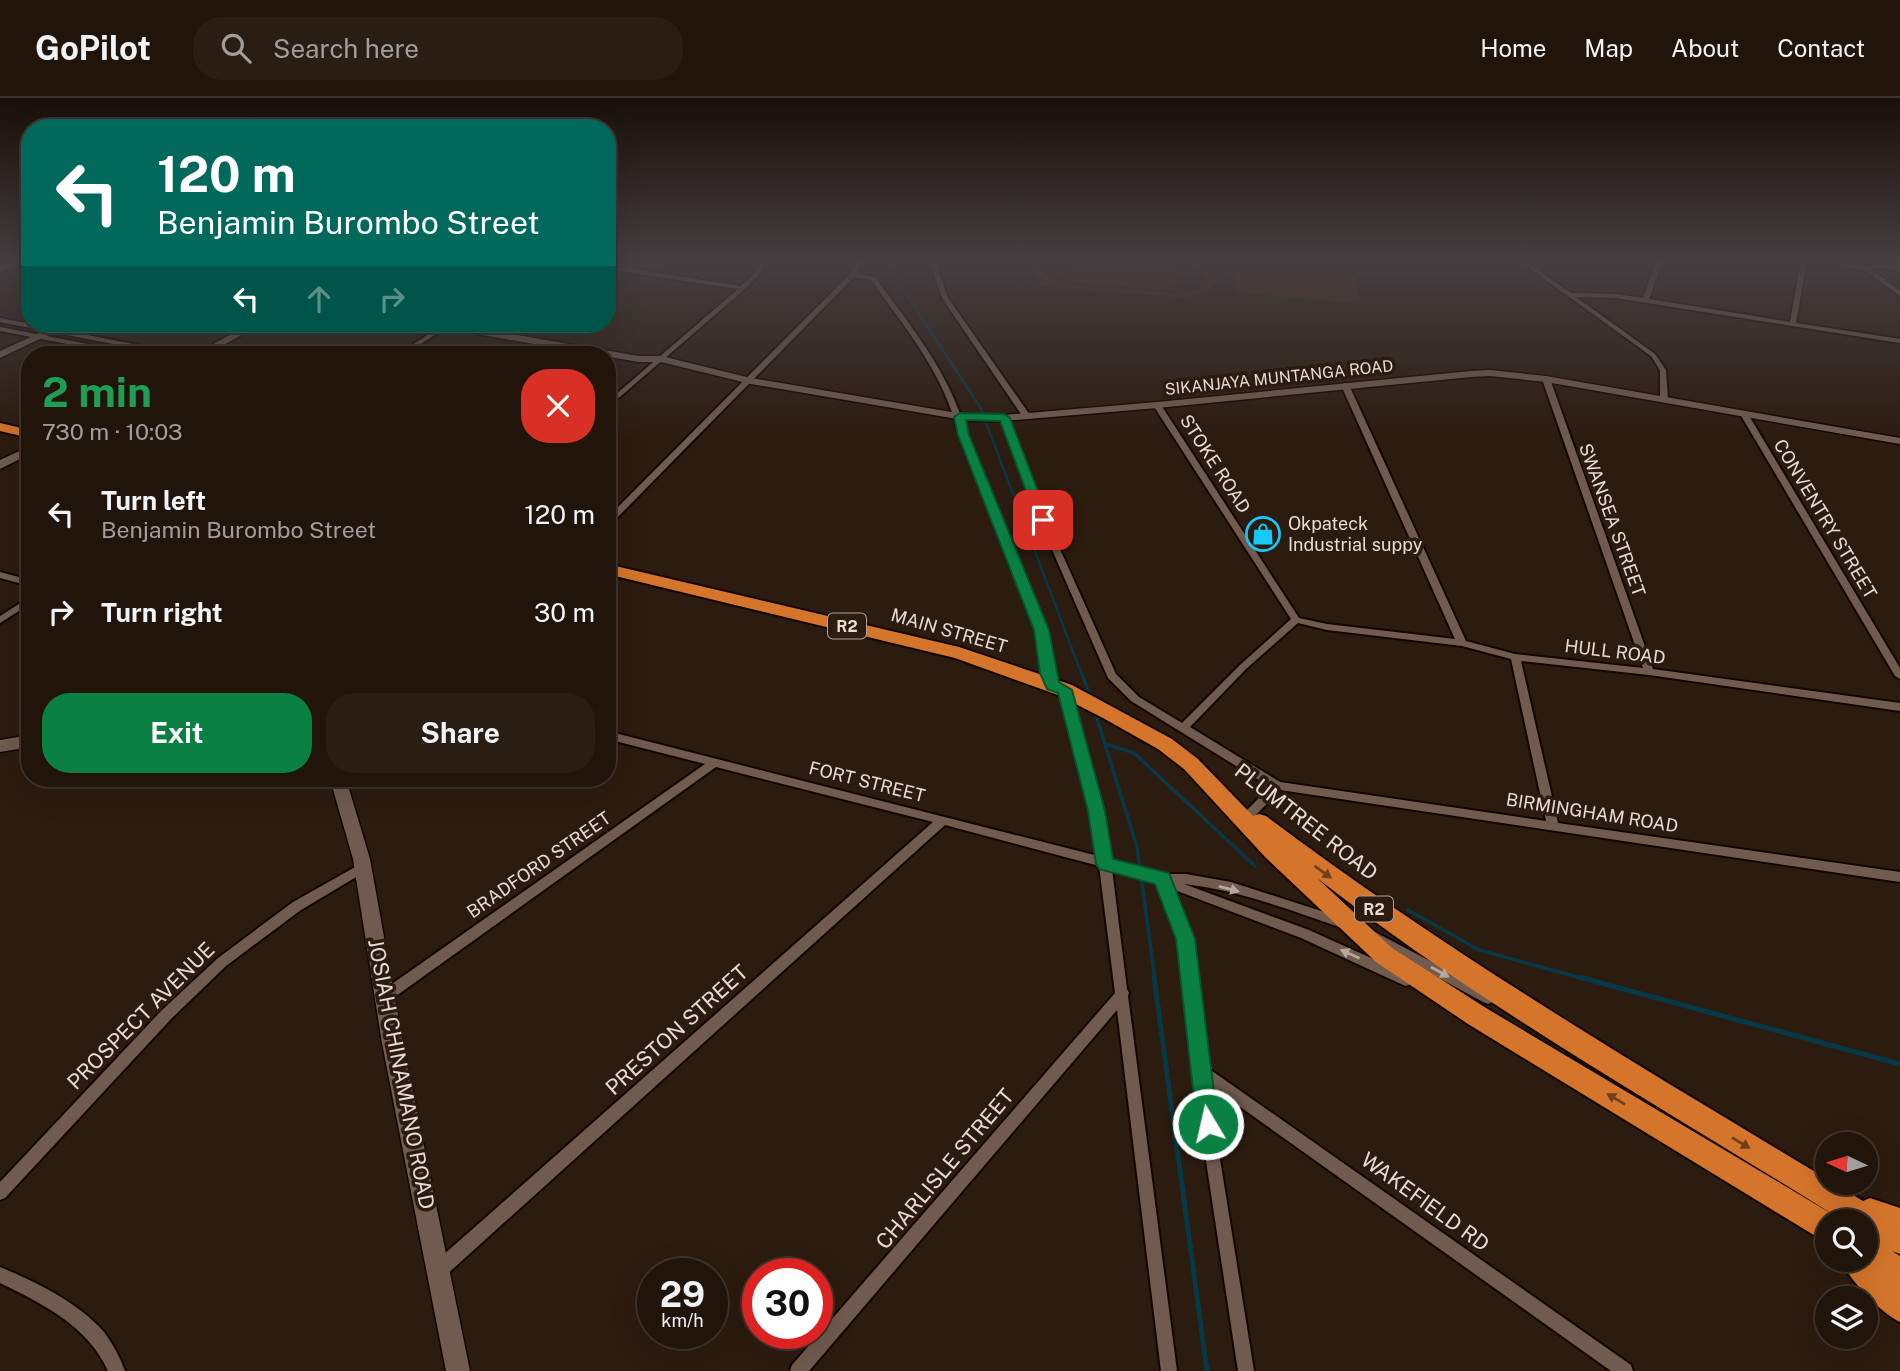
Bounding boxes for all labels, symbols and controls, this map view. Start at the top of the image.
search box [193,17,683,80]
text: GoPilot [35,29,151,67]
icon: search [217,29,255,67]
text: Search here [273,33,419,64]
text: Home [1480,34,1546,62]
text: Map [1584,34,1633,62]
text: About [1671,34,1739,62]
text: Contact [1777,34,1865,62]
text: 120 m [157,145,296,203]
icon: left [42,147,133,238]
text: Benjamin Burombo Street [157,204,540,241]
icon: left [227,280,265,318]
icon: ahead [300,280,338,318]
icon: right [373,280,411,318]
street label: SIKANJAYA MUNTANGA ROAD [1164,356,1394,399]
text: 2 min [42,367,152,416]
button: close [521,369,595,443]
street label: STOKE ROAD [1176,411,1255,517]
text: 730 m · 10:03 [42,418,183,445]
street label: CONVENTRY STREET [1770,435,1881,602]
street label: SWANSEA STREET [1575,440,1650,600]
text: Turn left [101,485,206,516]
pin [1013,490,1073,550]
icon: left [42,495,80,533]
text: 120 m [524,499,595,530]
icon: arrive [1024,501,1062,539]
place label: Okpateck Industrial suppy [1288,513,1423,555]
shop icon: Okpateck Industrial suppy [1244,515,1282,553]
text: Benjamin Burombo Street [101,516,376,543]
icon: right [42,593,80,631]
text: Turn right [101,597,223,628]
text: 30 m [534,597,595,628]
street label: MAIN STREET [889,604,1010,657]
road number: R2 [828,614,866,638]
street label: HULL ROAD [1564,635,1667,668]
button: Exit [42,693,312,773]
button: Share [326,693,595,773]
street label: FORT STREET [807,757,928,806]
street label: PLUMTREE ROAD [1230,758,1383,885]
street label: BIRMINGHAM ROAD [1505,789,1680,836]
street label: BRADFORD STREET [463,807,615,922]
one-way arrow [1314,865,1332,879]
one-way arrow [1218,884,1240,895]
road number: R2 [1355,896,1393,922]
street label: PROSPECT AVENUE [62,937,219,1094]
street label: JOSIAH CHINAMANO ROAD [363,937,440,1211]
one-way arrow [1340,948,1360,960]
street label: PRESTON STREET [600,959,753,1100]
one-way arrow [1430,966,1450,978]
street label: CHARLISLE STREET [870,1083,1019,1254]
position arrow [1171,1087,1245,1161]
one-way arrow [1607,1093,1626,1105]
north arrow [1815,1132,1878,1195]
map controls [1815,1132,1878,1349]
one-way arrow [1732,1137,1751,1149]
street label: WAKEFIELD RD [1356,1147,1494,1256]
button: search [1815,1209,1878,1272]
speed limit sign: 30 [742,1258,833,1349]
text: 29 [660,1274,705,1315]
button: layers [1815,1286,1878,1349]
text: km/h [661,1310,704,1331]

